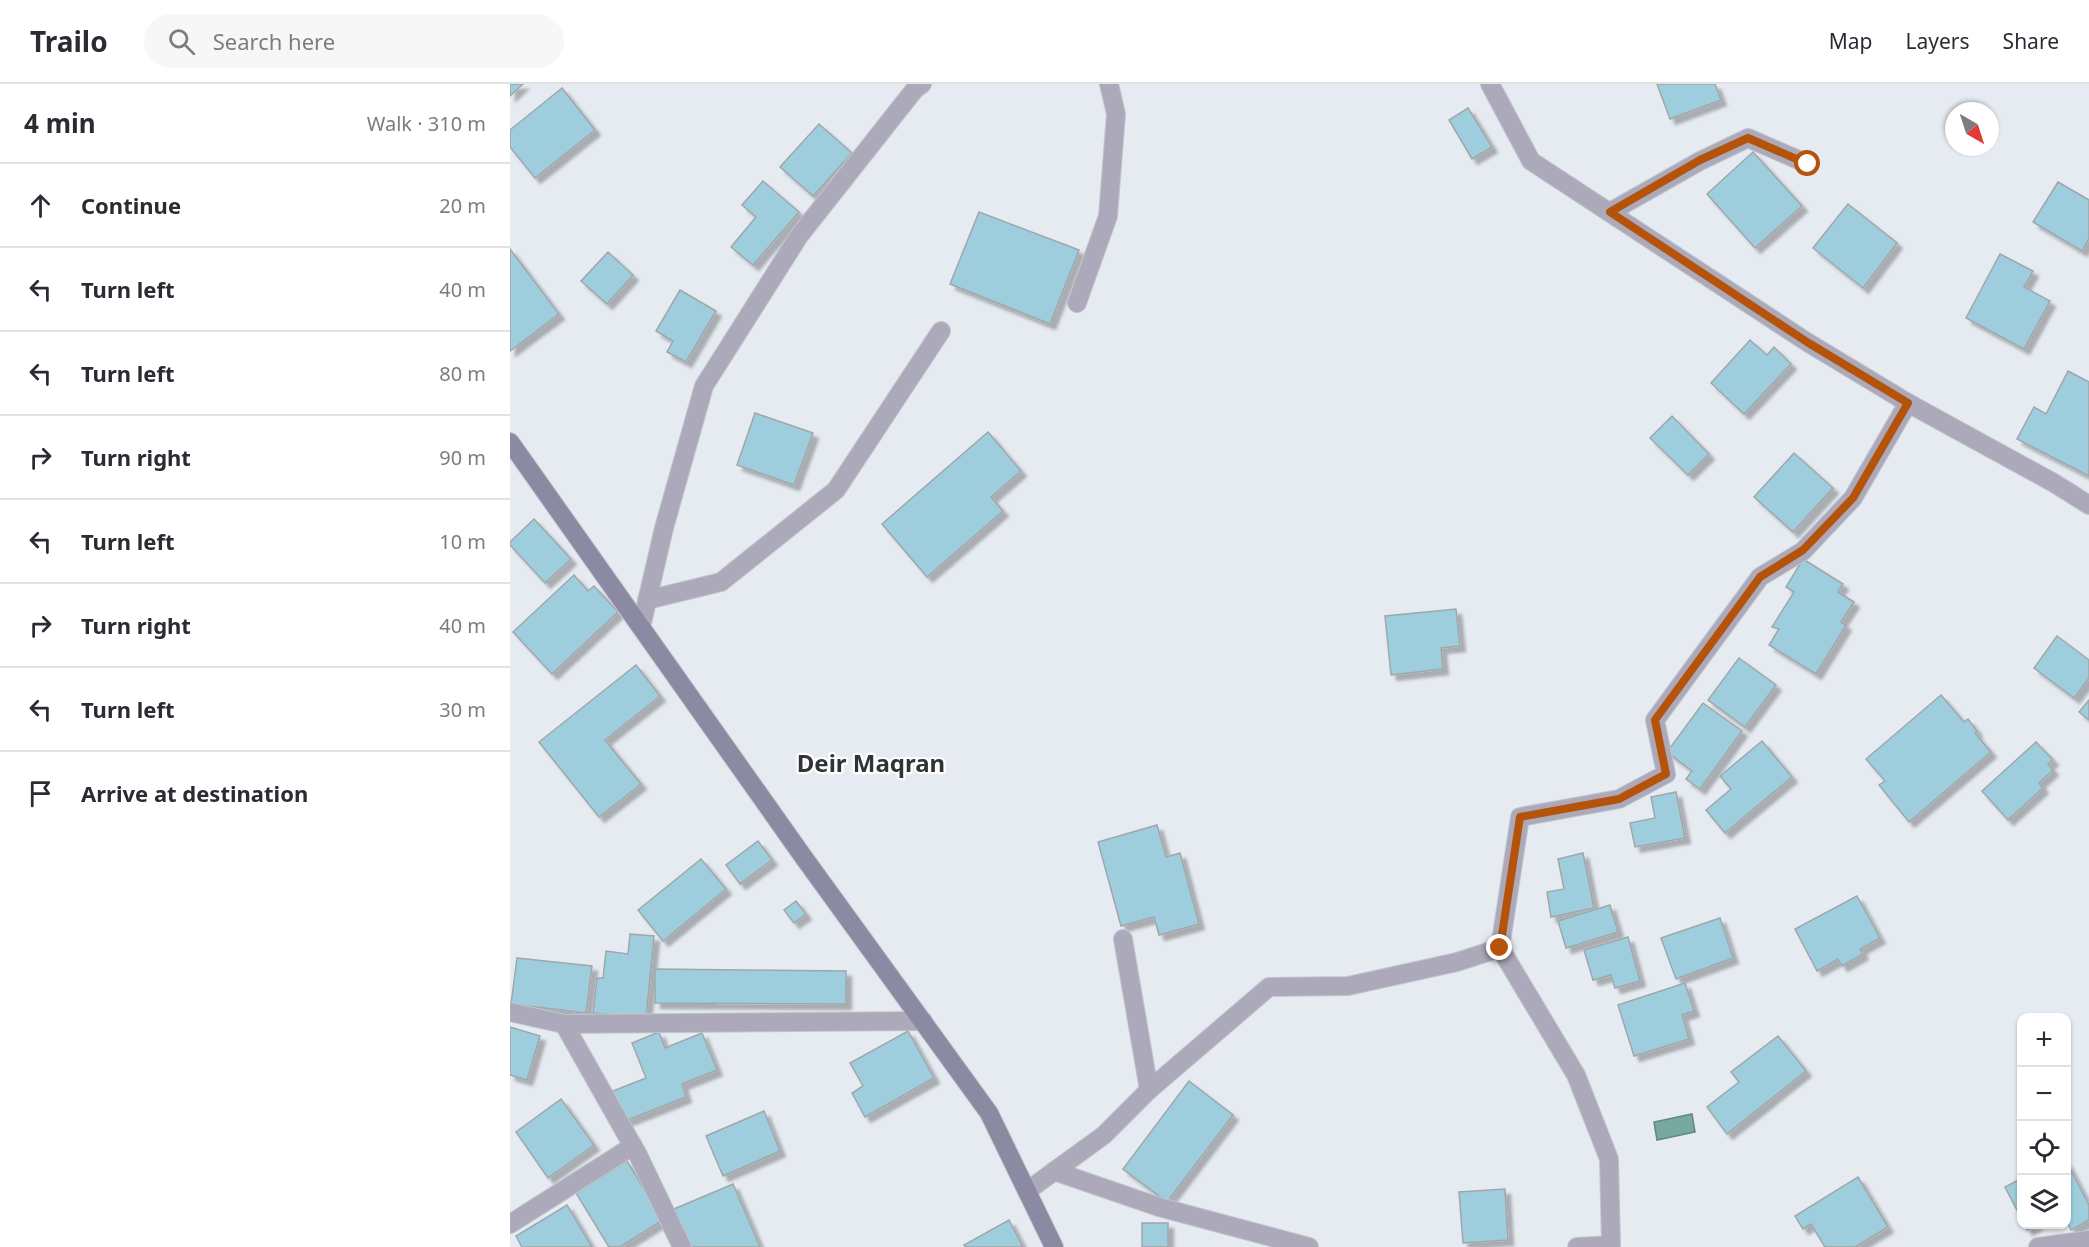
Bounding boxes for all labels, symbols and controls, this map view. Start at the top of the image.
search box [144,14,564,68]
text: Trailo [30,22,108,60]
icon: search [165,25,198,58]
text: Search here [213,26,335,56]
text: Map [1829,27,1873,55]
text: Layers [1906,27,1970,55]
text: Share [2003,27,2059,55]
north arrow [1945,102,1999,156]
text: 4 min [24,105,96,141]
text: Walk · 310 m [367,110,486,137]
route start [1794,150,1820,176]
icon: ahead [24,189,57,222]
text: Continue [81,190,181,220]
text: 20 m [439,192,486,219]
icon: left [24,273,57,306]
text: Turn left [81,274,175,304]
text: 40 m [439,276,486,303]
icon: left [24,357,57,390]
text: Turn left [81,358,175,388]
text: 80 m [439,360,486,387]
icon: right [24,441,57,474]
text: Turn right [81,442,191,472]
text: 90 m [439,444,486,471]
icon: left [24,525,57,558]
text: Turn left [81,526,175,556]
text: 10 m [439,528,486,555]
icon: right [24,609,57,642]
text: Turn right [81,610,191,640]
text: 40 m [439,612,486,639]
icon: left [24,693,57,726]
text: Turn left [81,694,175,724]
text: 30 m [439,696,486,723]
district label: Deir Maqran [797,746,945,779]
icon: arrive [24,777,57,810]
text: Arrive at destination [81,778,308,808]
route end [1486,934,1512,960]
map controls [2017,1013,2071,1229]
button: + [2017,1013,2071,1067]
button: − [2017,1067,2071,1121]
button: locate [2017,1121,2071,1175]
button: layers [2017,1175,2071,1229]

